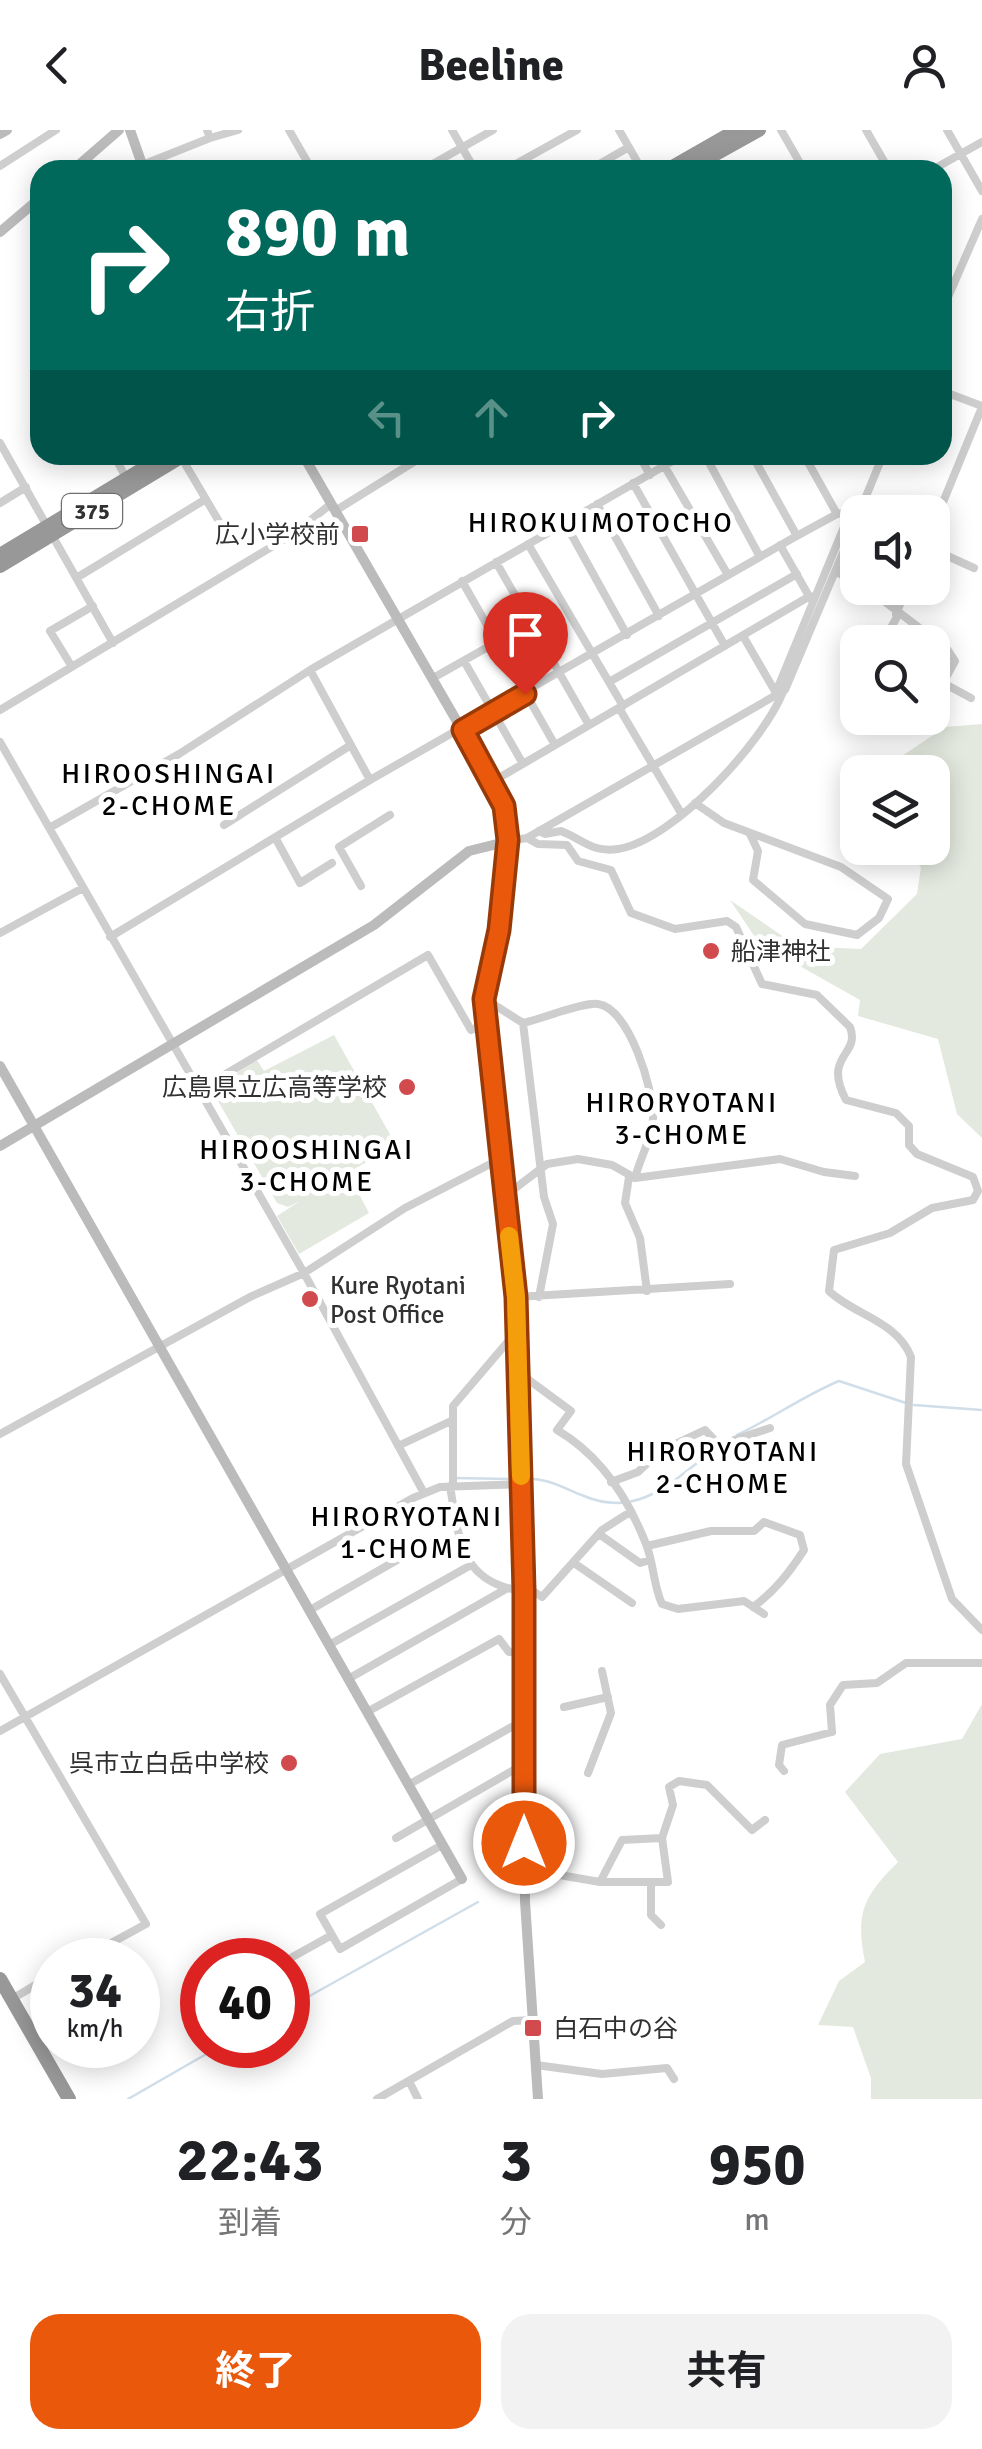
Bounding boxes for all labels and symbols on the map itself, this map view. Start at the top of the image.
road number: 375 [62,494,122,528]
district label: HIROKUIMOTOCHO [468,506,734,540]
place label: 広小学校前 [215,519,340,550]
marker: 広小学校前 [349,523,371,545]
pin [483,592,568,695]
district label: HIROOSHINGAI 2-CHOME [61,757,277,823]
place label: 船津神社 [731,936,831,967]
marker: 船津神社 [700,940,722,962]
place label: 広島県立広高等学校 [162,1072,387,1103]
marker: 広島県立広高等学校 [396,1076,418,1098]
district label: HIRORYOTANI 3-CHOME [585,1086,779,1152]
district label: HIROOSHINGAI 3-CHOME [199,1133,415,1199]
place label: Kure Ryotani Post Office [330,1270,466,1330]
marker: Kure Ryotani Post Office [299,1288,321,1310]
district label: HIRORYOTANI 2-CHOME [626,1435,820,1501]
district label: HIRORYOTANI 1-CHOME [310,1500,504,1566]
place label: 呉市立白岳中学校 [69,1748,269,1779]
marker: 呉市立白岳中学校 [278,1752,300,1774]
position arrow [472,1791,576,1895]
speed limit sign: 40 [180,1938,310,2068]
place label: 白石中の谷 [553,2013,678,2044]
marker: 白石中の谷 [522,2017,544,2039]

